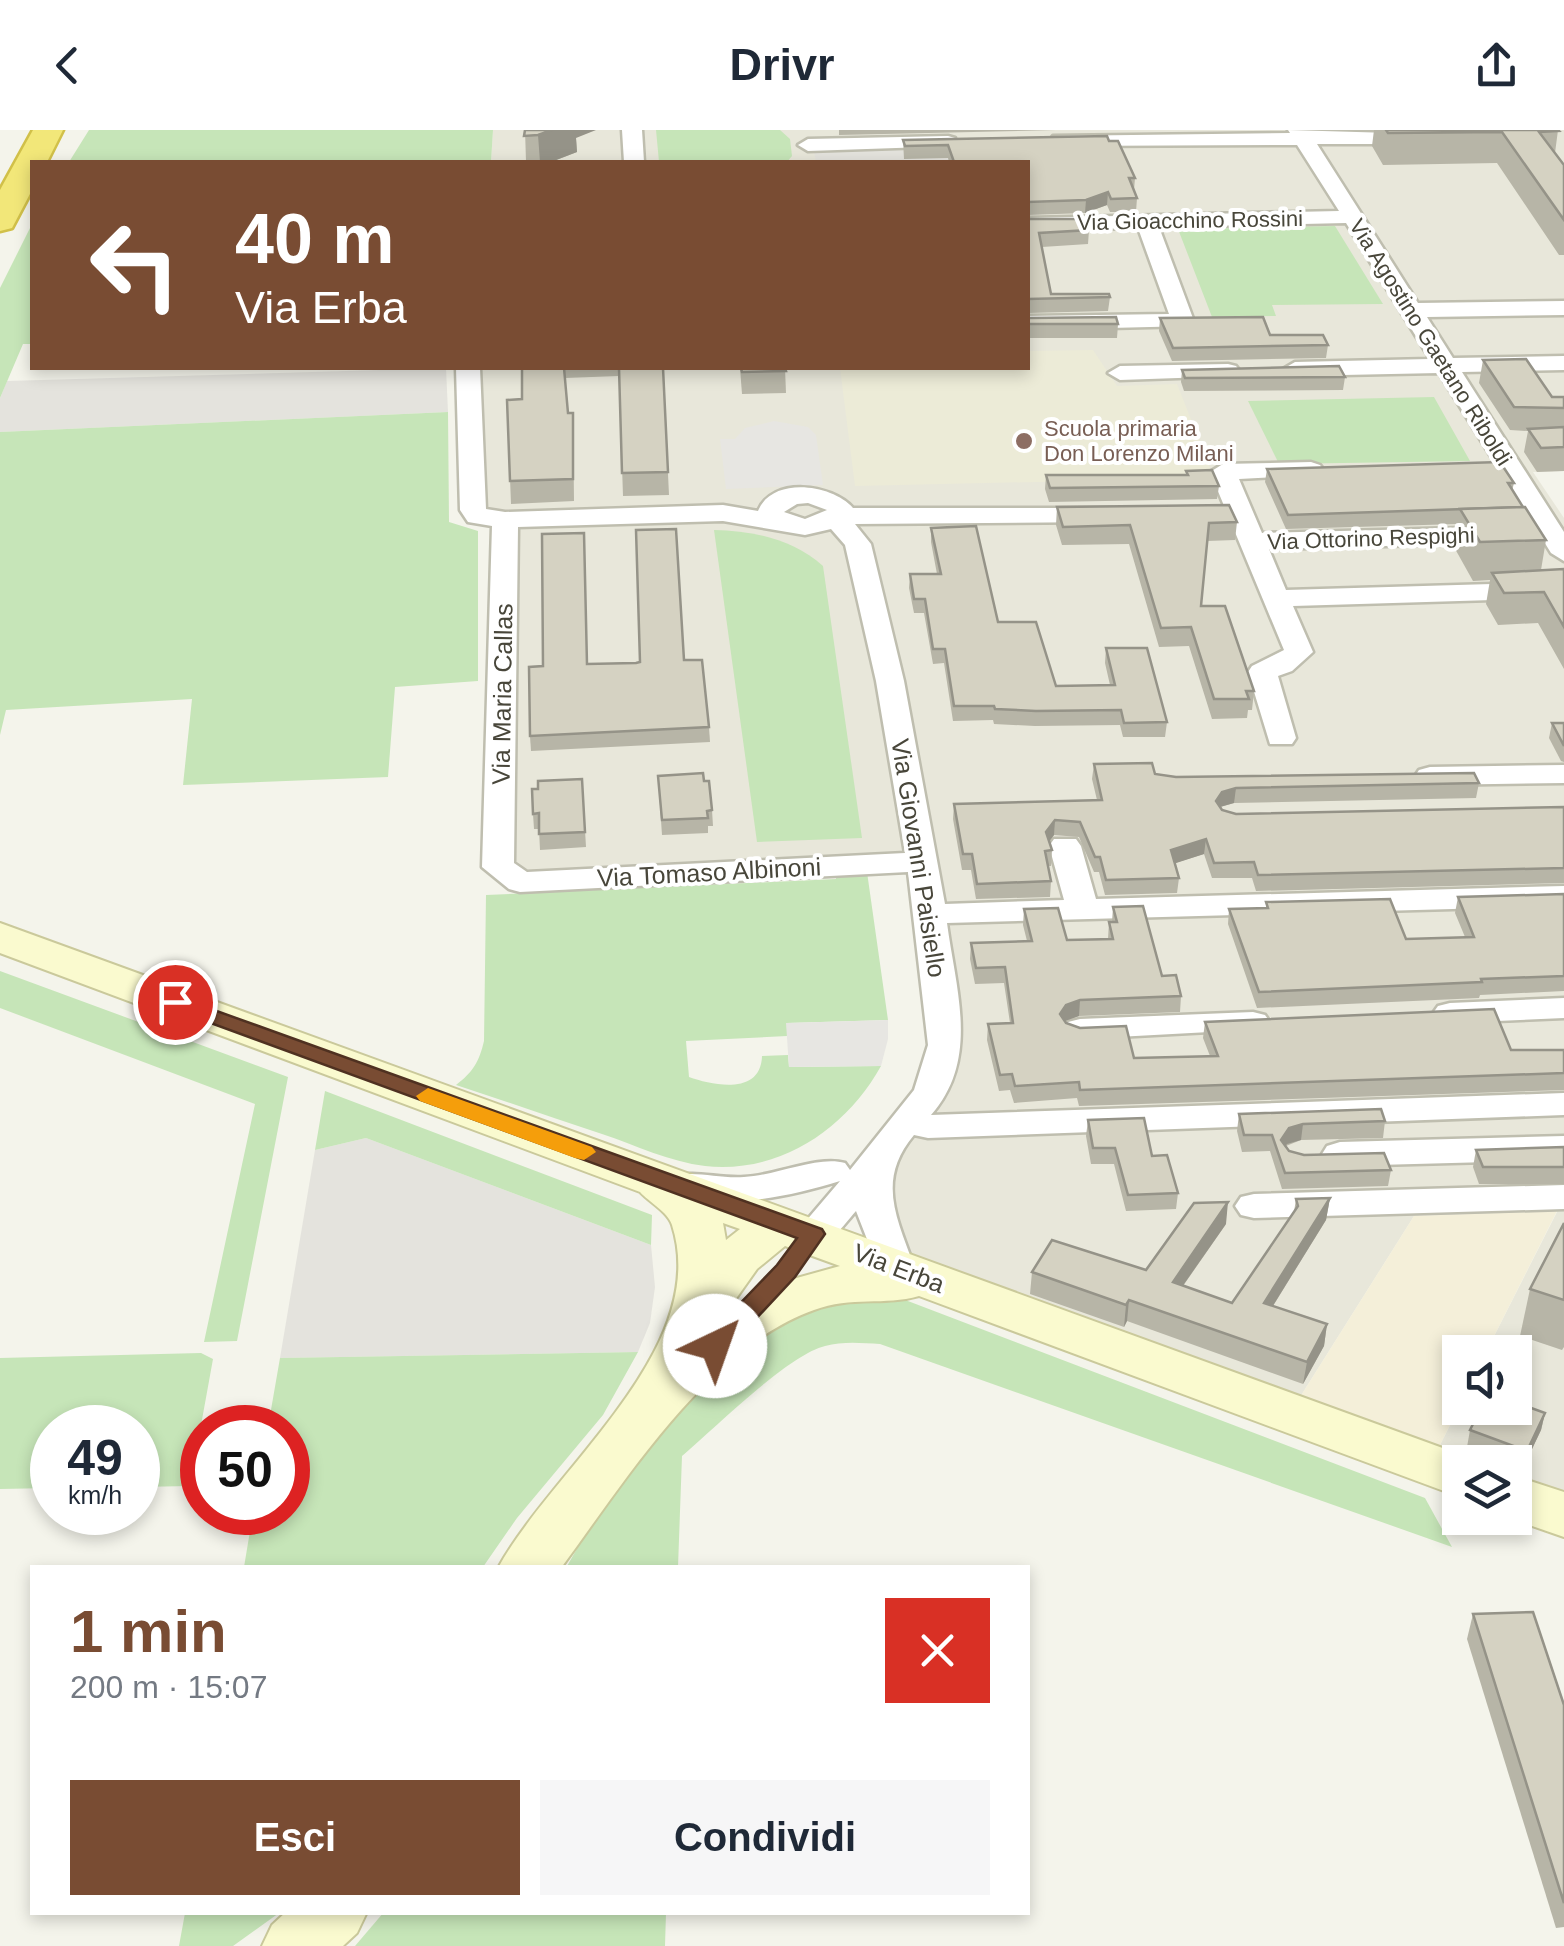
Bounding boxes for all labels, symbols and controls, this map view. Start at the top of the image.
icon: back [40,38,95,93]
icon: share [1469,38,1524,93]
text: Drivr [729,39,835,90]
icon: left [70,200,200,330]
text: 40 m [235,200,395,278]
street label: Via Gioacchino Rossini [1077,206,1303,235]
street label: Via Agostino Gaetano Riboldi [1344,214,1517,470]
text: Via Erba [235,282,407,333]
place label: Scuola primaria Don Lorenzo Milani [1044,416,1234,466]
marker: Scuola primaria Don Lorenzo Milani [1013,430,1035,452]
street label: Via Ottorino Respighi [1267,522,1475,555]
street label: Via Maria Callas [486,603,518,785]
street label: Via Giovanni Paisiello [886,737,952,979]
street label: Via Tomaso Albinoni [596,852,822,892]
pin [133,960,218,1045]
icon: arrive [148,975,203,1030]
street label: Via Erba [849,1238,949,1298]
position arrow [663,1294,767,1398]
map controls [1442,1335,1532,1535]
button: sound [1442,1335,1532,1425]
speed limit sign: 50 [180,1405,310,1535]
text: 49 [67,1430,123,1486]
button: layers [1442,1445,1532,1535]
text: km/h [68,1481,122,1509]
text: 1 min [70,1598,227,1665]
button: close [885,1598,990,1703]
text: 200 m · 15:07 [70,1669,267,1705]
button: Esci [70,1780,520,1895]
button: Condividi [540,1780,990,1895]

